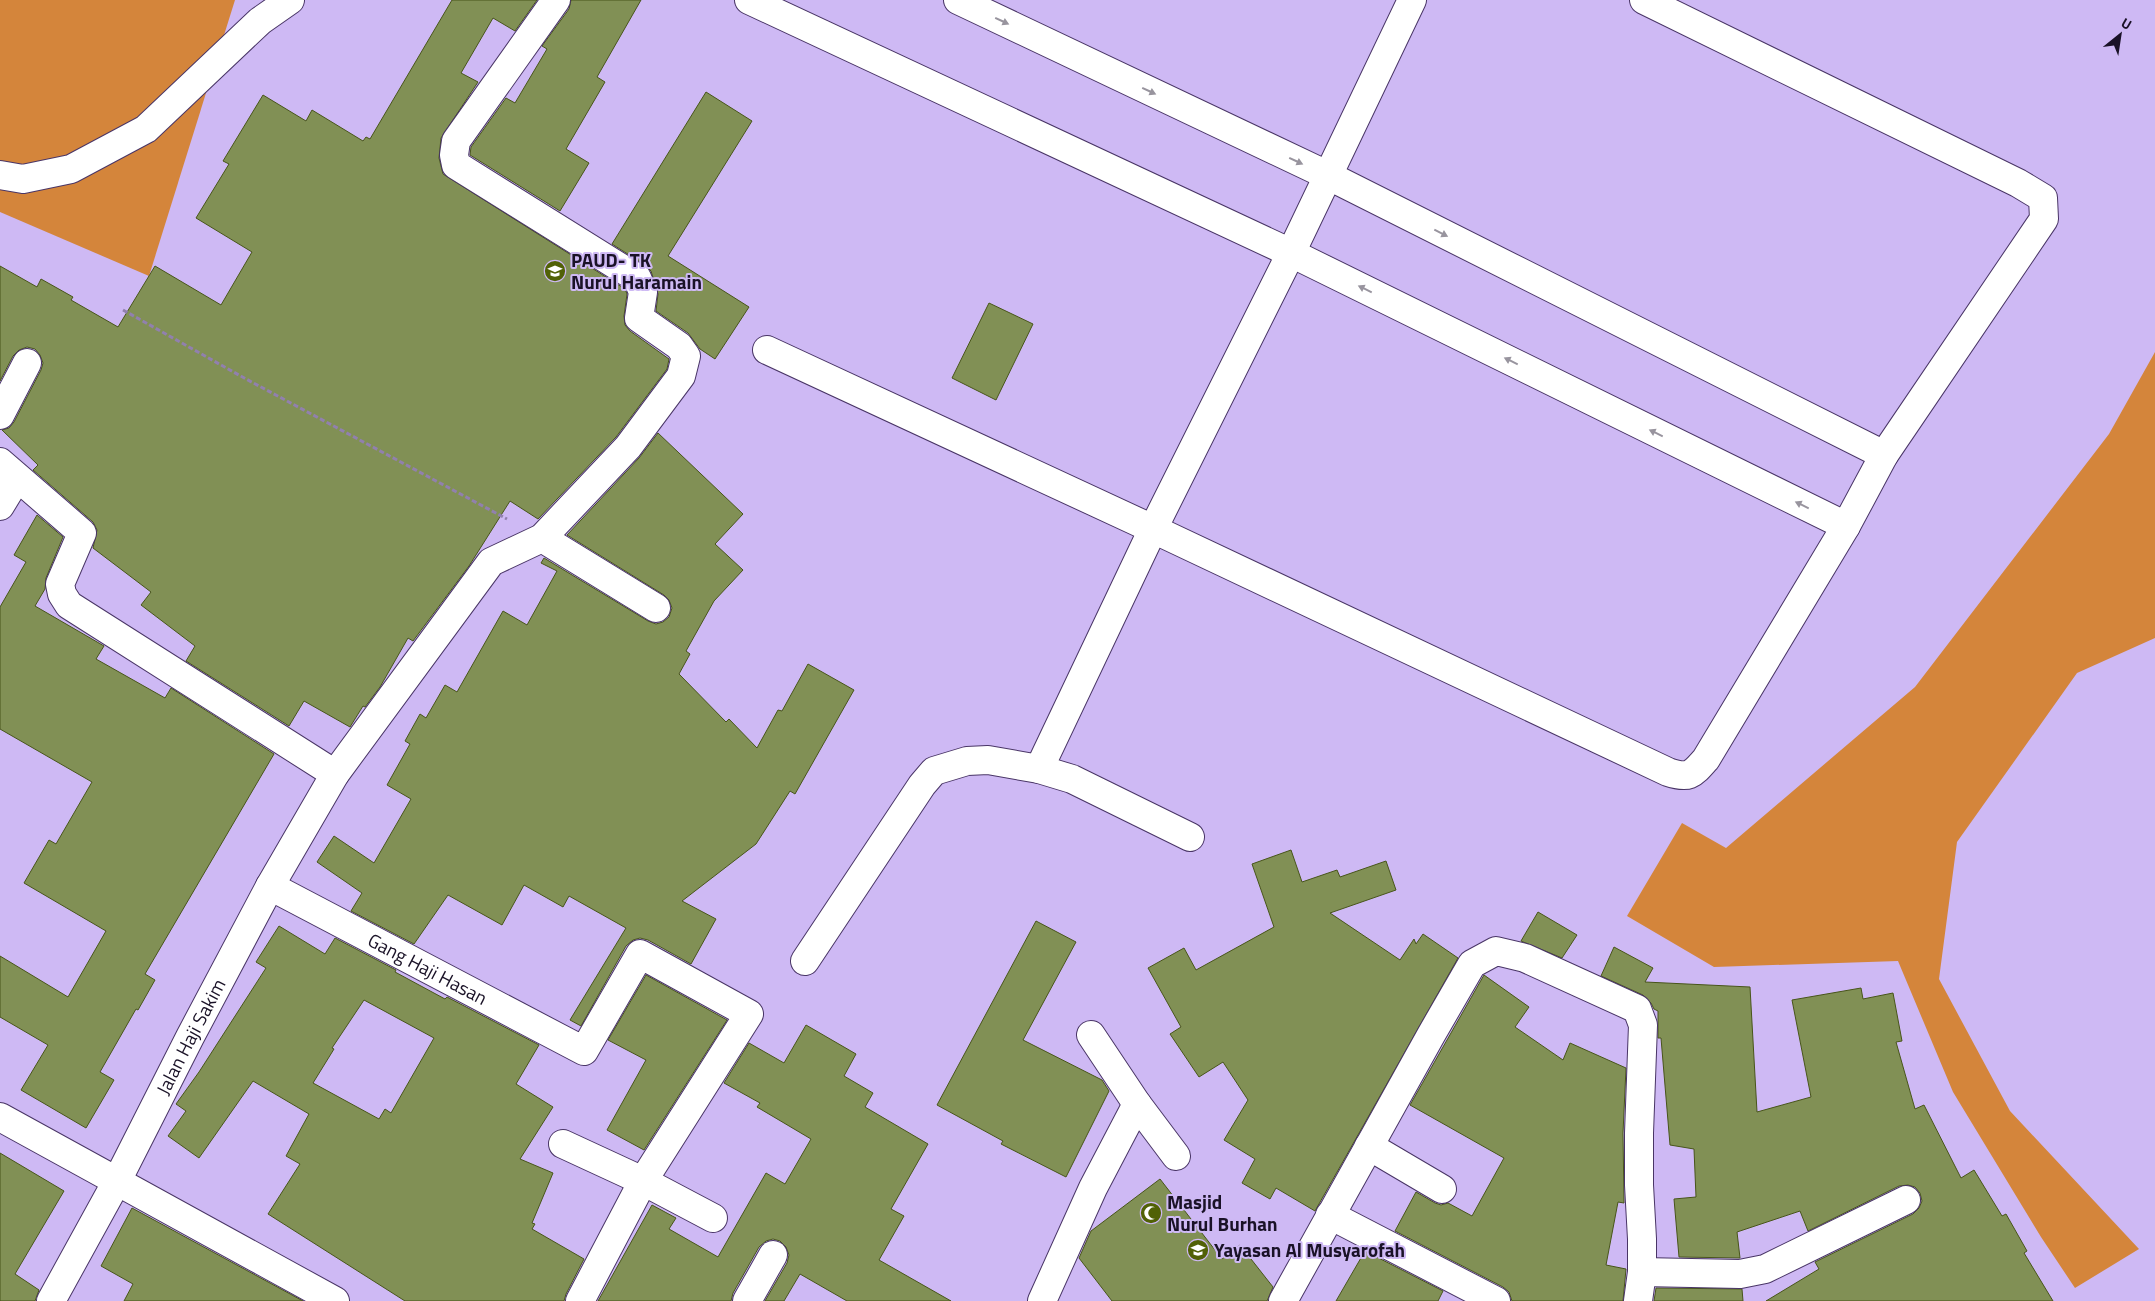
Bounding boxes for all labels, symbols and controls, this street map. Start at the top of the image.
north arrow [2095,10,2145,60]
text: U [2118,12,2136,35]
one-way arrow [995,17,1009,25]
one-way arrow [1142,87,1156,95]
one-way arrow [1289,157,1303,165]
one-way arrow [1434,229,1448,237]
place label: PAUD- TK Nurul Haramain [571,245,702,296]
school or university icon: PAUD- TK Nurul Haramain [543,259,567,283]
one-way arrow [1358,285,1372,293]
one-way arrow [1504,357,1518,365]
one-way arrow [1649,429,1664,437]
one-way arrow [1795,501,1809,509]
street label: Gang Haji Hasan [363,925,493,1012]
street label: Jalan Haji Sakim [148,973,232,1100]
place label: Masjid Nurul Burhan [1167,1187,1277,1238]
mosque icon: Masjid Nurul Burhan [1139,1201,1163,1225]
place label: Yayasan Al Musyarofah [1214,1235,1405,1264]
school or university icon: Yayasan Al Musyarofah [1186,1238,1210,1262]

